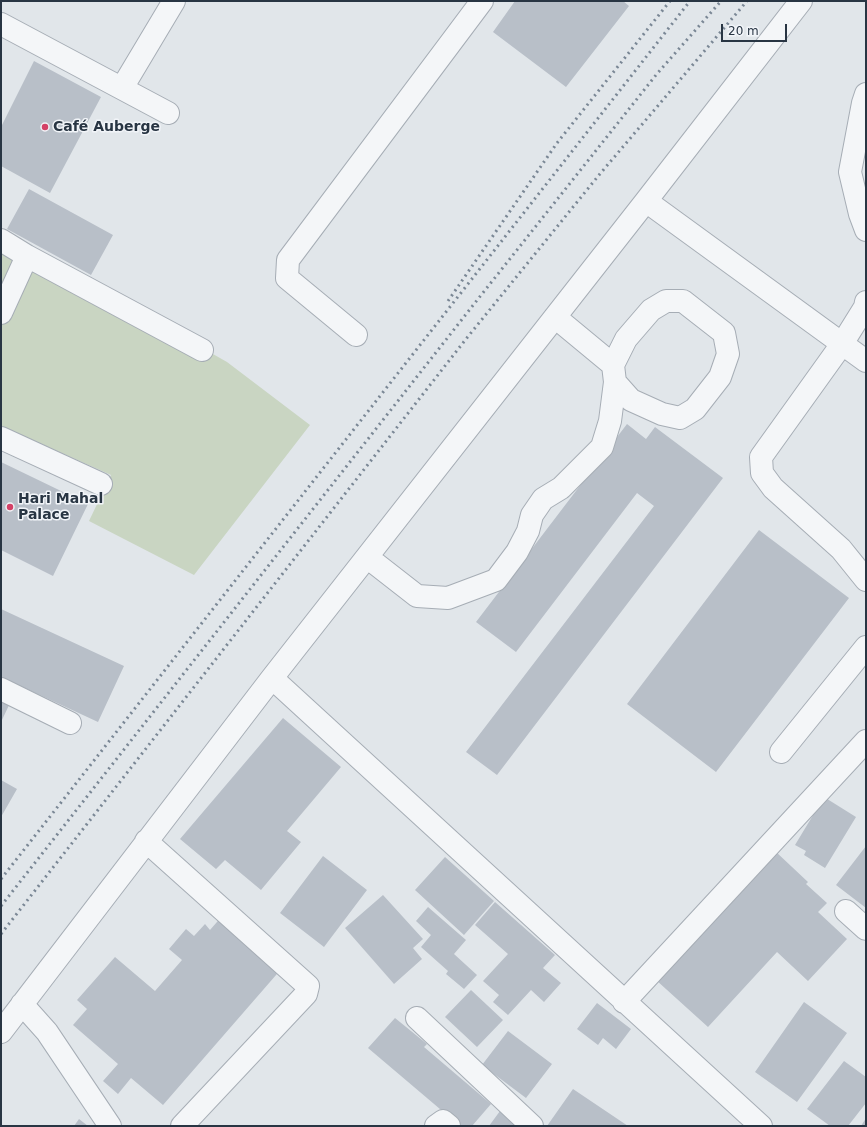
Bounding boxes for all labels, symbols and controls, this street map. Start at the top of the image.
scale bar [723,16,789,42]
text: 20 m [728,24,759,38]
place label: Café Auberge [53,119,160,135]
marker: Café Auberge [40,122,50,132]
place label: Hari Mahal Palace [18,491,103,524]
marker: Hari Mahal Palace [5,502,15,512]

